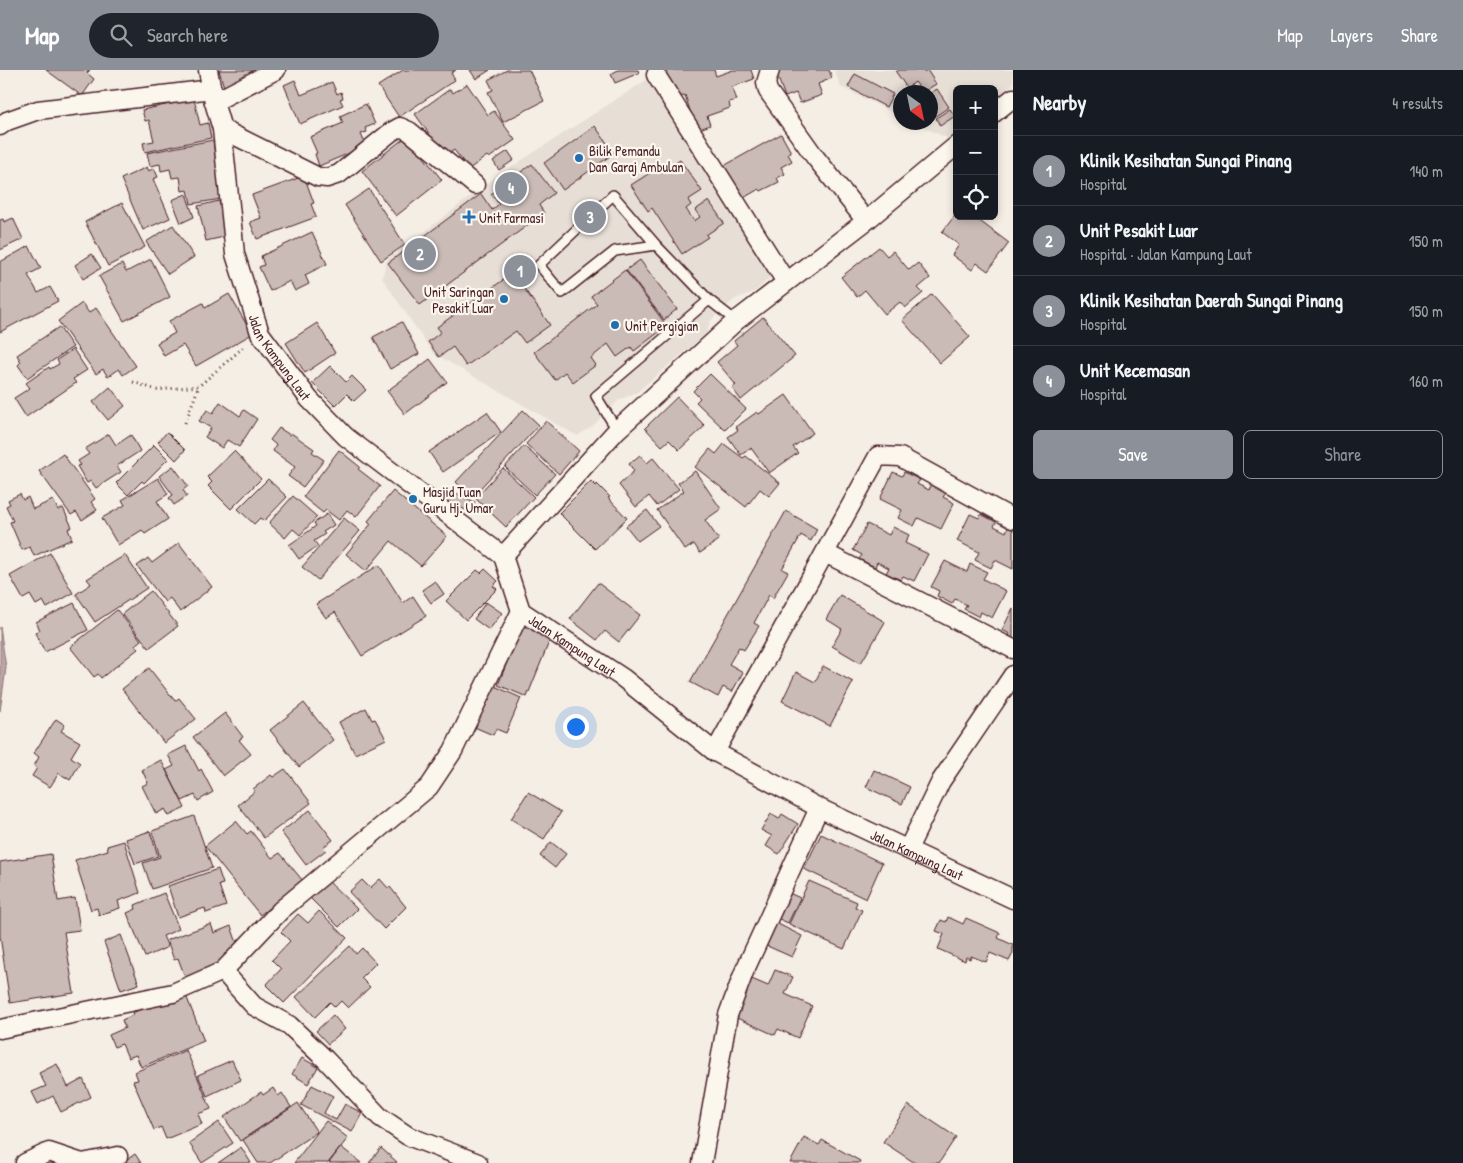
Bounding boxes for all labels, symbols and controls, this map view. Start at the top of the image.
search box [89,13,439,58]
text: Map [25,19,59,51]
icon: search [107,21,135,49]
text: Search here [147,22,228,48]
text: Map [1277,23,1303,48]
text: Layers [1331,23,1373,48]
text: Share [1401,23,1438,48]
north arrow [893,85,938,130]
map controls [953,85,998,220]
button: + [953,85,998,130]
text: Nearby [1033,88,1086,117]
text: 4 results [1392,92,1443,114]
button: − [953,130,998,175]
place label: Bilik Pemandu Dan Garaj Ambulan [589,141,684,177]
text: Klinik Kesihatan Sungai Pinang [1080,147,1292,173]
marker: Bilik Pemandu Dan Garaj Ambulan [573,152,585,164]
text: 1 [1046,160,1052,182]
text: 140 m [1409,160,1443,182]
pin: 4 [495,169,527,207]
text: Hospital [1080,173,1127,195]
button: locate [953,175,998,220]
pin: 3 [574,198,606,236]
place label: Unit Farmasi [479,208,544,227]
marker: Unit Farmasi [463,211,475,223]
text: Unit Pesakit Luar [1080,217,1198,243]
text: 2 [1045,230,1053,252]
text: 150 m [1409,230,1443,252]
pin: 2 [404,235,436,273]
text: Hospital · Jalan Kampung Laut [1080,243,1252,265]
pin: 1 [504,252,536,290]
place label: Unit Saringan Pesakit Luar [424,282,495,317]
text: Klinik Kesihatan Daerah Sungai Pinang [1080,287,1343,313]
marker: Unit Saringan Pesakit Luar [498,293,510,305]
text: 3 [1045,300,1053,322]
text: 150 m [1409,300,1443,322]
street label: Jalan Kampung Laut [245,312,316,404]
text: Hospital [1080,313,1127,335]
place label: Unit Pergigian [625,316,698,336]
marker: Unit Pergigian [609,319,621,331]
text: Unit Kecemasan [1080,357,1190,383]
text: 4 [1046,370,1052,392]
text: 160 m [1409,370,1443,392]
text: Hospital [1080,383,1127,405]
button: Save [1033,430,1233,479]
button: Share [1243,430,1443,479]
place label: Masjid Tuan Guru Hj. Umar [423,482,494,518]
marker: Masjid Tuan Guru Hj. Umar [407,493,419,505]
street label: Jalan Kampung Laut [525,609,620,680]
your location [563,714,589,740]
street label: Jalan Kampung Laut [868,824,967,884]

